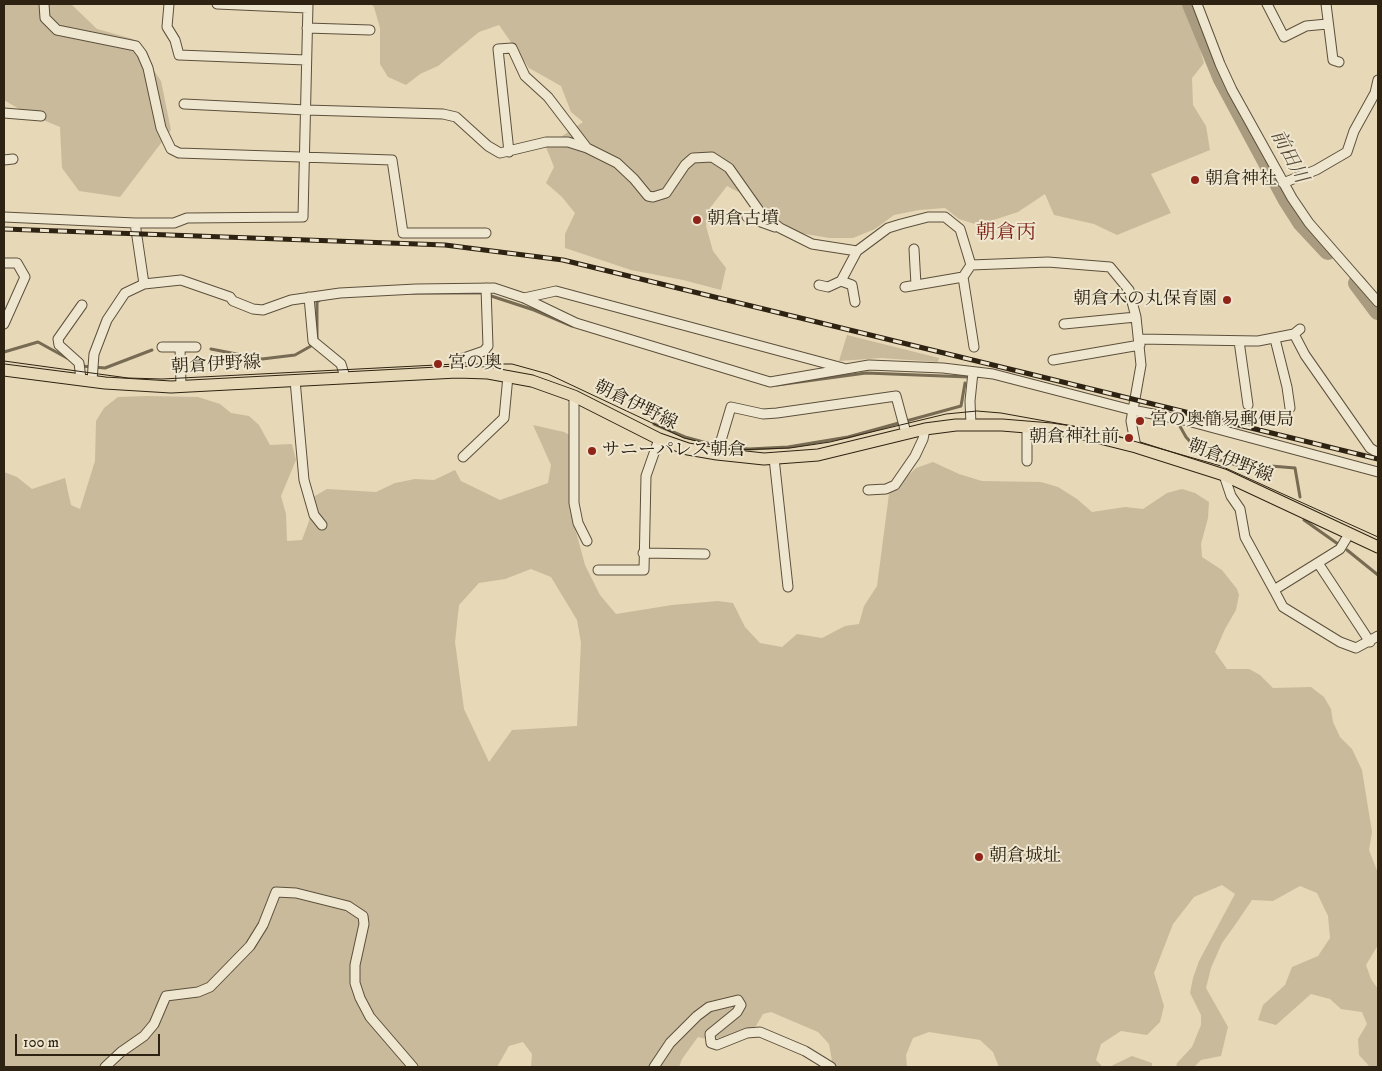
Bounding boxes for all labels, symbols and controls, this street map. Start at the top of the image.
water label: 前田川 [1265,126,1311,188]
place label: 朝倉神社 [1205,169,1277,191]
marker: 朝倉神社 [1189,174,1201,186]
place label: 朝倉古墳 [707,209,779,231]
marker: 朝倉古墳 [691,214,703,226]
district label: 朝倉丙 [976,222,1036,246]
place label: 朝倉木の丸保育園 [1073,289,1217,311]
marker: 朝倉木の丸保育園 [1221,294,1233,306]
street label: 朝倉伊野線 [170,353,262,379]
place label: 宮の奥 [448,353,502,375]
marker: 宮の奥 [432,358,444,370]
street label: 朝倉伊野線 [590,377,680,435]
place label: 宮の奥簡易郵便局 [1150,410,1294,432]
marker: 宮の奥簡易郵便局 [1134,415,1146,427]
place label: 朝倉神社前 [1029,427,1119,449]
marker: 朝倉神社前 [1123,432,1135,444]
street label: 朝倉伊野線 [1184,436,1276,488]
place label: サニーパレス朝倉 [602,440,746,462]
marker: サニーパレス朝倉 [586,445,598,457]
place label: 朝倉城址 [989,846,1061,868]
marker: 朝倉城址 [973,851,985,863]
scale bar [18,1024,162,1056]
text: 100 m [23,1033,59,1052]

